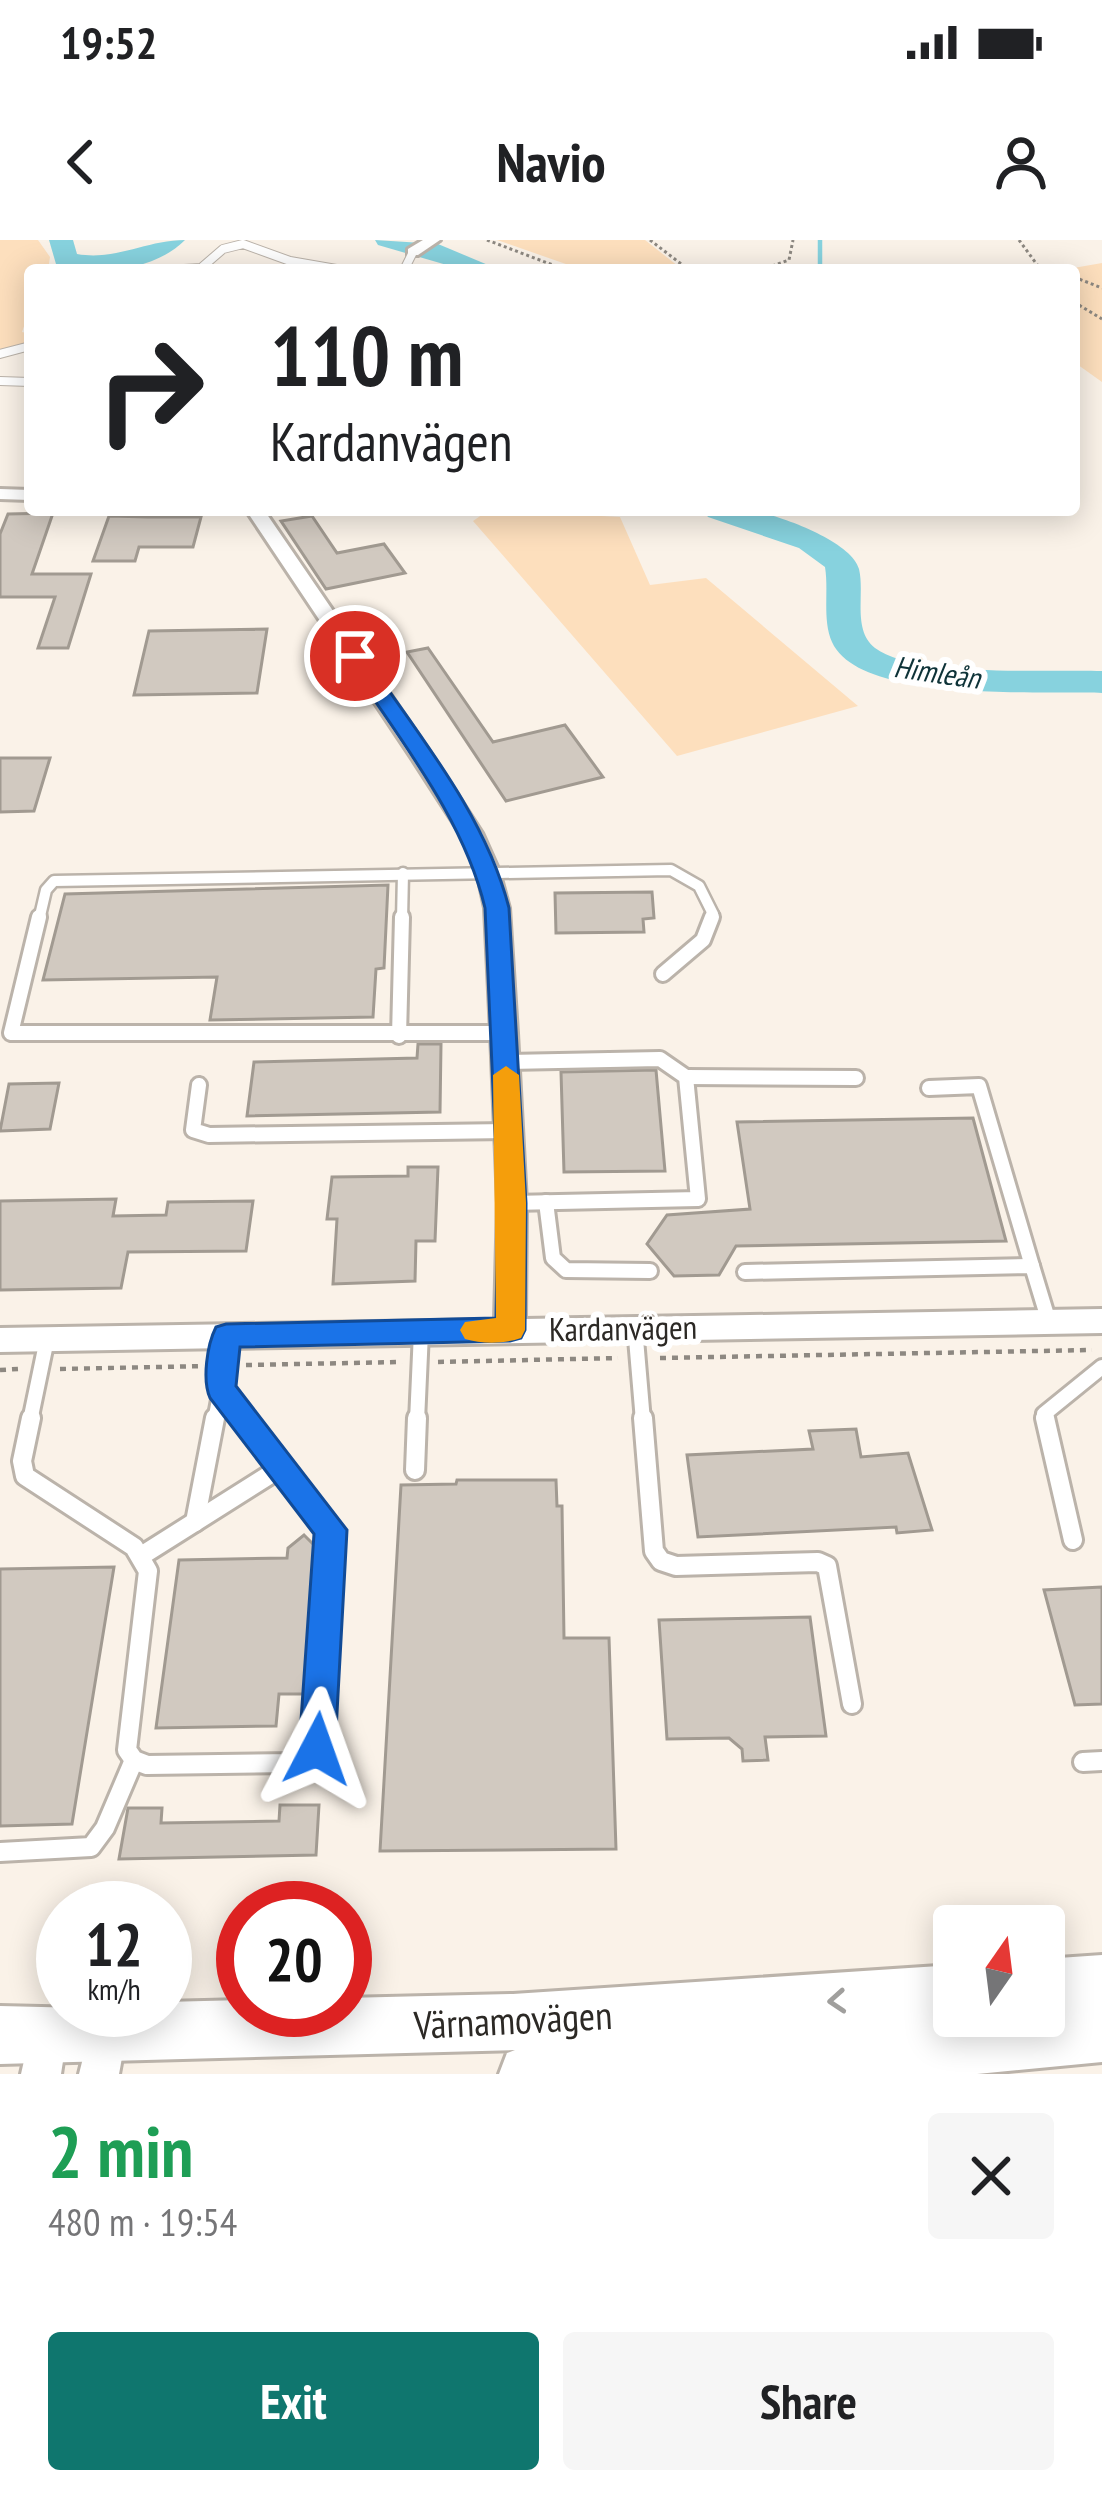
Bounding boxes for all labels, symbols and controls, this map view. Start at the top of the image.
text: 19:52 [60,13,157,71]
text: Navio [496,127,606,197]
icon: back [48,129,114,195]
icon: person [988,129,1054,195]
text: 110 m [270,300,463,409]
icon: right [72,312,228,468]
text: Kardanvägen [270,406,512,476]
pin [304,605,406,707]
icon: arrive [322,623,388,689]
water label: Himleån [892,646,985,697]
street label: Kardanvägen [549,1305,697,1350]
position arrow [254,1686,380,1812]
speed limit sign: 20 [216,1881,372,2037]
text: 12 [85,1905,143,1983]
north arrow [933,1905,1065,2037]
map controls [933,1905,1065,2037]
text: km/h [87,1969,141,2008]
one-way arrow [827,1987,846,2013]
street label: Värnamovägen [412,1989,613,2050]
text: 2 min [48,2104,193,2197]
button: close [928,2113,1054,2239]
text: 480 m · 19:54 [48,2196,237,2247]
button: Exit [48,2332,539,2470]
button: Share [563,2332,1054,2470]

